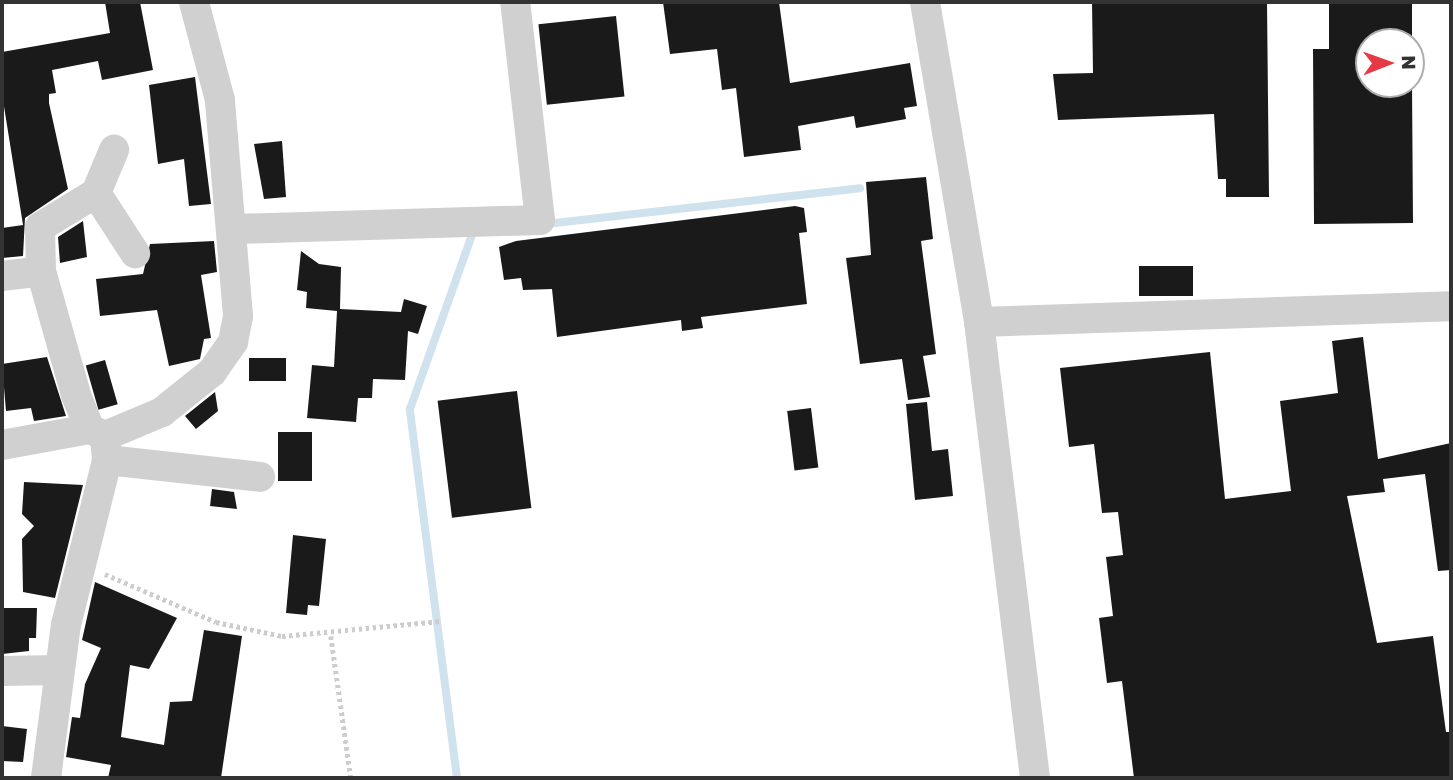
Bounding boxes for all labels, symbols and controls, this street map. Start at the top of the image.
north arrow [1355,28,1425,98]
text: N [1398,55,1421,70]

